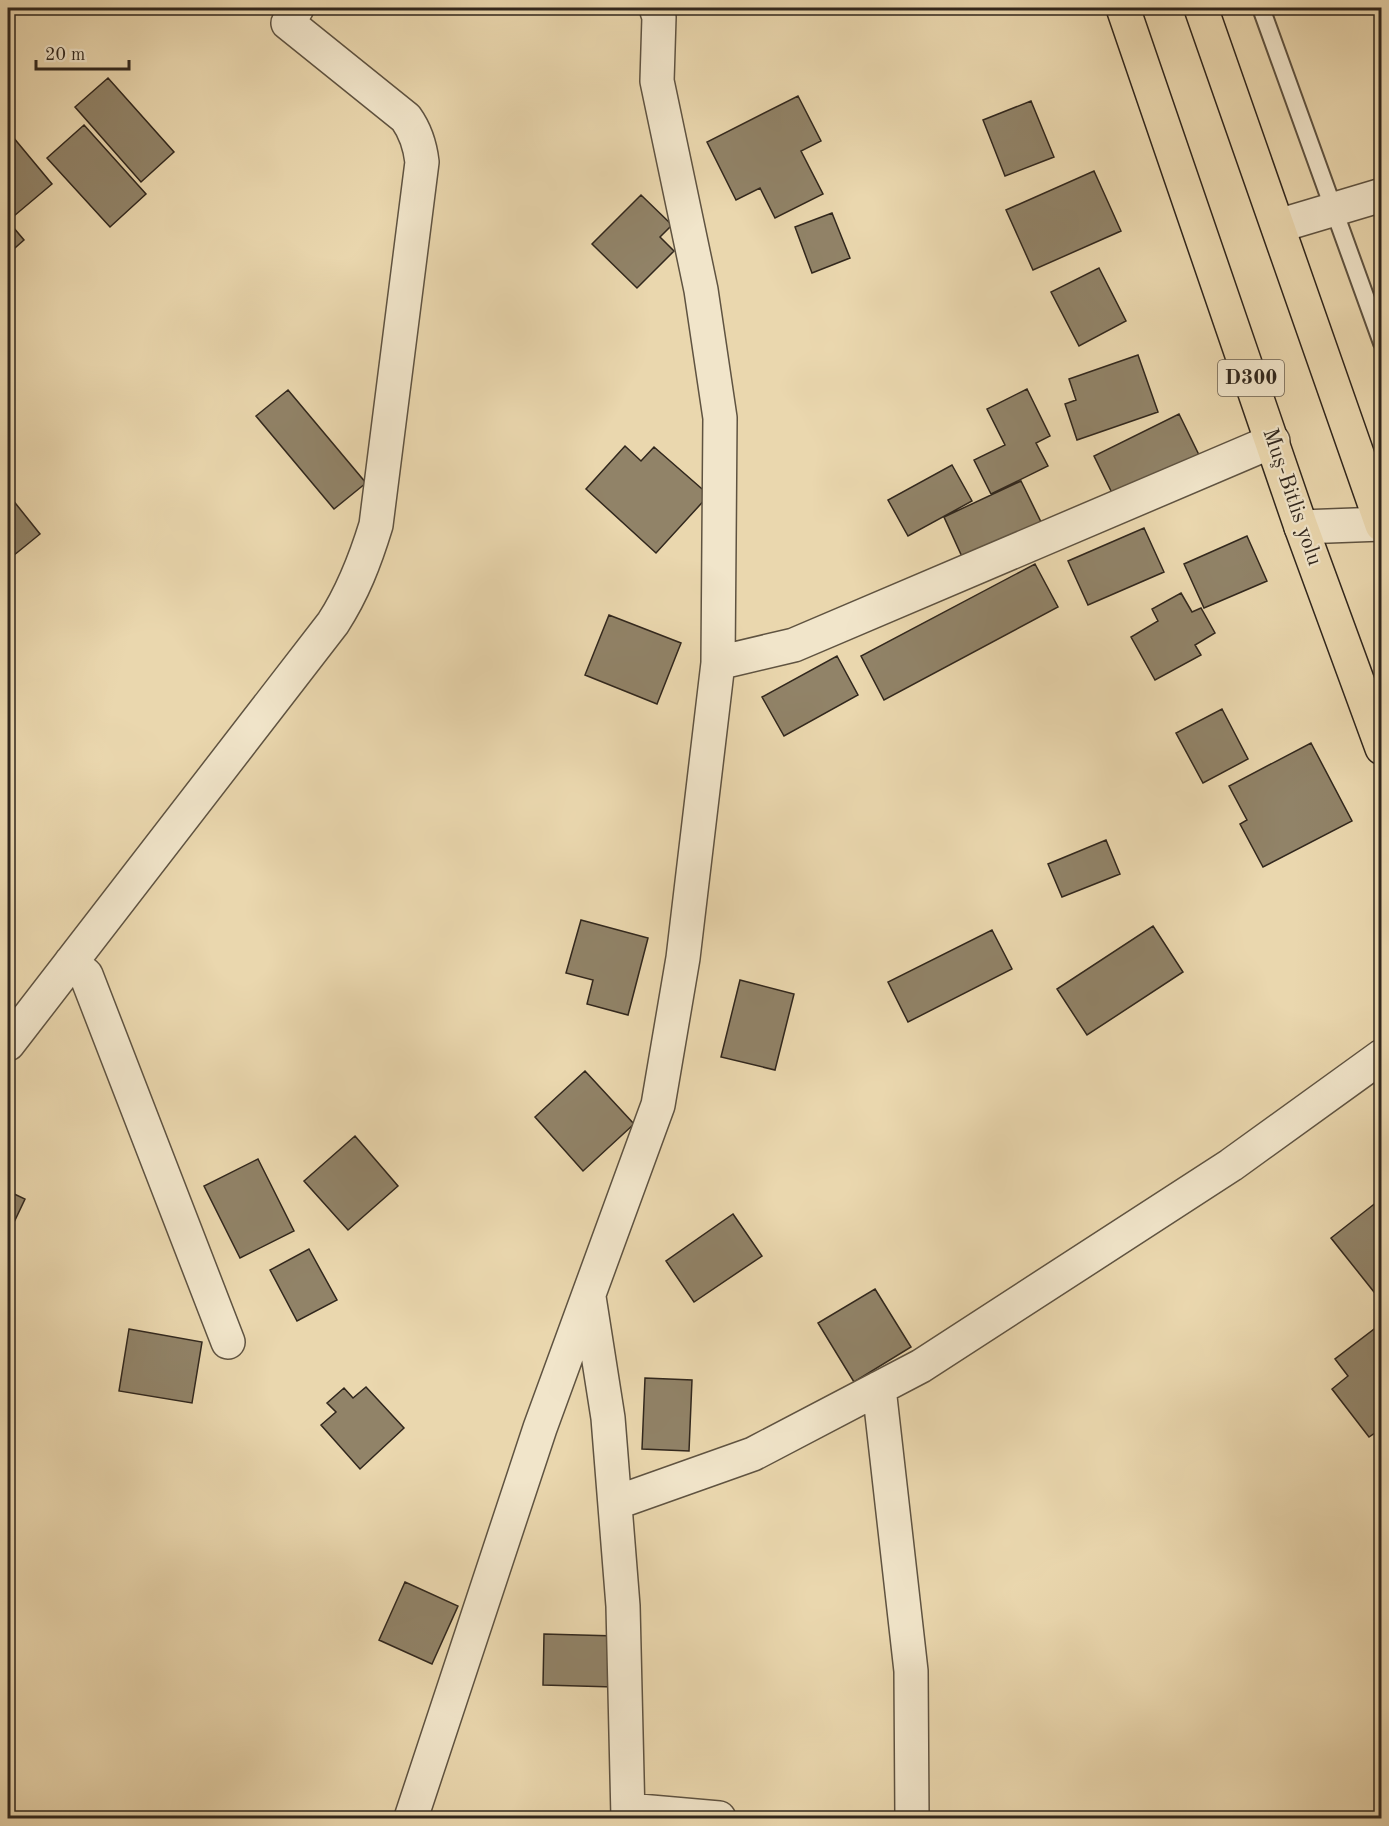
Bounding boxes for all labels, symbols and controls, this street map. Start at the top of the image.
scale bar [36,33,129,71]
text: 20 m [45,46,85,64]
road number: D300 [1218,360,1284,396]
street label: Muş-Bitlis yolu [1258,426,1326,569]

